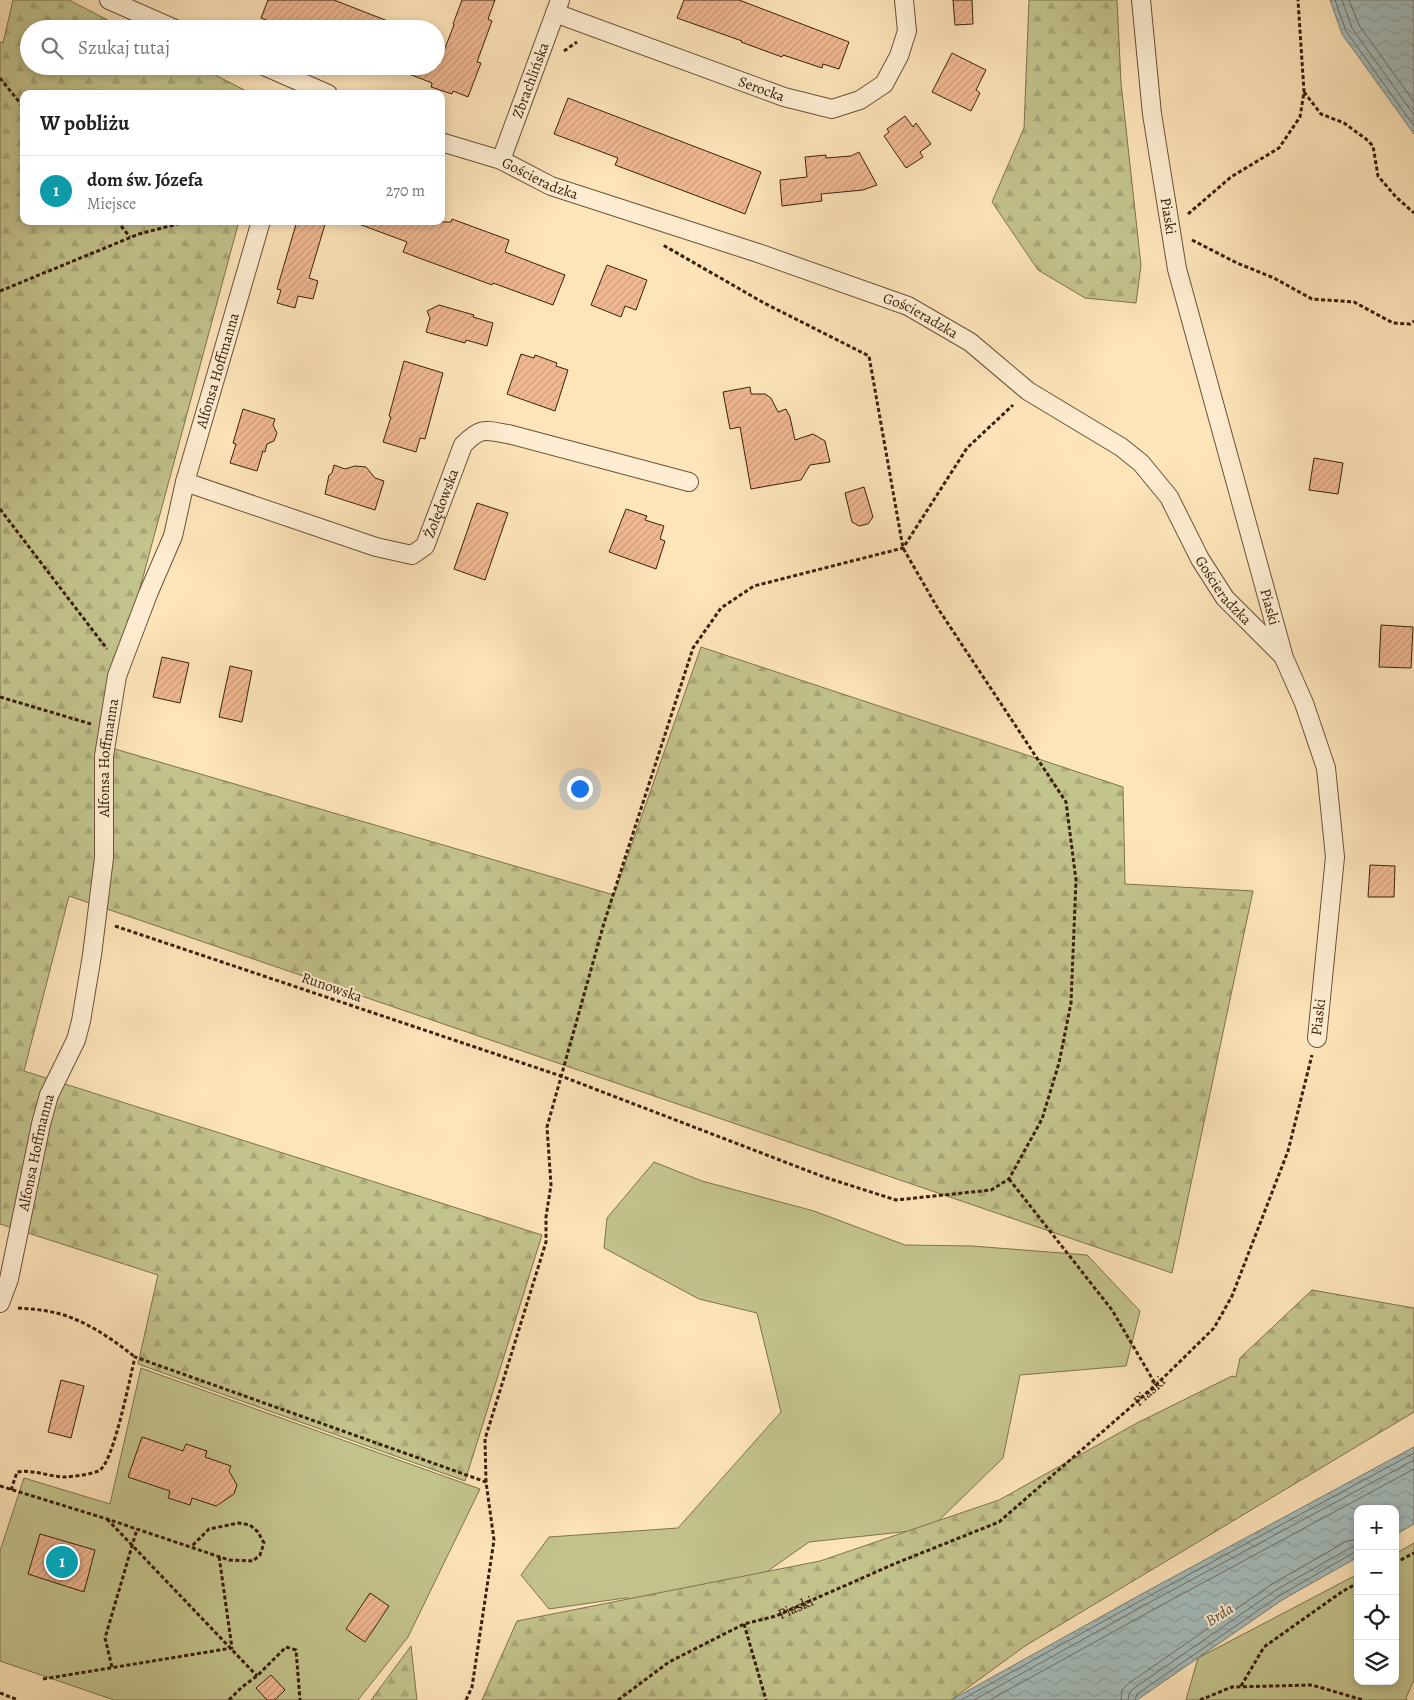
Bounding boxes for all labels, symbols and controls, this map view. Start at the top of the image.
search box [20,20,445,75]
icon: search [38,34,66,62]
text: Szukaj tutaj [78,35,170,61]
street label: Zbrachlińska [507,39,554,121]
street label: Serocka [736,71,788,106]
text: W pobliżu [40,109,129,137]
street label: Gościeradzka [498,152,581,204]
text: dom św. Józefa [87,167,203,193]
text: 1 [53,180,59,202]
text: 270 m [386,180,425,202]
text: Miejsce [87,193,136,215]
street label: Piaski [1156,196,1181,236]
street label: Gościeradzka [880,288,962,343]
street label: Alfonsa Hoffmanna [191,310,244,431]
street label: Żołędowska [419,466,463,541]
street label: Gościeradzka [1191,552,1256,629]
street label: Piaski [1255,586,1285,627]
street label: Alfonsa Hoffmanna [94,697,123,818]
your location [567,776,593,802]
street label: Runowska [299,967,365,1007]
street label: Piaski [1306,997,1330,1037]
street label: Alfonsa Hoffmanna [13,1092,59,1214]
street label: Piaski [1129,1371,1170,1411]
map controls [1354,1505,1399,1685]
button: + [1354,1505,1399,1550]
pin: 1 [46,1543,78,1581]
button: − [1354,1550,1399,1595]
street label: Piaski [775,1591,817,1624]
button: locate [1354,1595,1399,1640]
water label: Brda [1201,1597,1238,1632]
button: layers [1354,1640,1399,1685]

